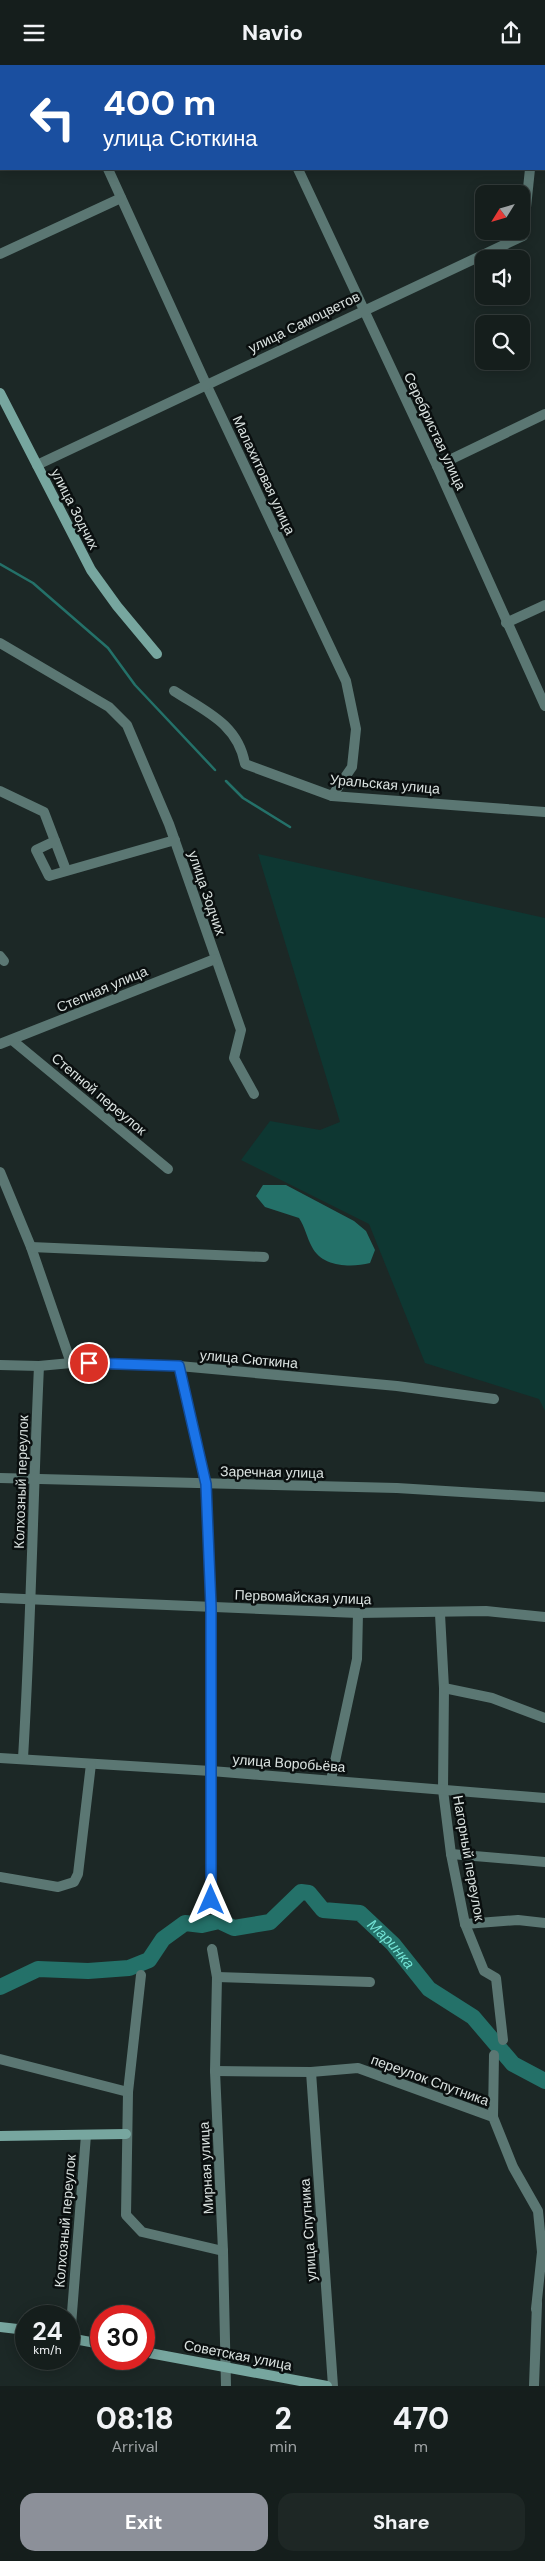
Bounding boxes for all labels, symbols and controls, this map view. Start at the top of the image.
text: Navio [242,18,303,47]
icon: menu [20,19,48,47]
icon: share [497,19,525,47]
text: 400 m [103,80,216,126]
icon: left [20,85,85,150]
text: улица Сюткина [103,124,258,153]
north arrow [475,185,530,240]
map controls [475,185,530,370]
button: sound [475,250,530,305]
street label: улица Самоцветов [245,287,363,357]
button: search [475,315,530,370]
street label: Серебристая улица [400,369,470,493]
street label: Малахитовая улица [229,413,300,538]
street label: улица Зодчих [47,466,103,552]
street label: Уральская улица [329,770,441,798]
street label: улица Зодчих [184,848,230,938]
street label: Степная улица [54,962,150,1016]
street label: Степной переулок [48,1049,151,1140]
pin [68,1342,110,1384]
street label: улица Сюткина [199,1346,299,1372]
icon: arrive [75,1349,103,1377]
street label: Колхозный переулок [10,1414,32,1549]
street label: Заречная улица [220,1462,324,1482]
street label: Первомайская улица [234,1586,372,1608]
street label: улица Воробьёва [232,1750,346,1776]
street label: Нагорный переулок [449,1794,489,1923]
position arrow [184,1873,236,1925]
water label: Маринка [363,1915,419,1973]
street label: переулок Спутника [369,2050,492,2110]
street label: Мирная улица [195,2121,217,2215]
street label: Колхозный переулок [50,2153,80,2288]
street label: улица Спутника [295,2178,321,2282]
speed limit sign: 30 [90,2305,155,2370]
text: 24 [32,2315,63,2348]
street label: Советская улица [182,2336,294,2374]
text: km/h [33,2342,62,2358]
text: 08:18 [96,2399,174,2438]
text: 2 [275,2399,292,2438]
text: 470 [393,2399,449,2438]
text: Arrival [111,2436,158,2457]
text: min [270,2436,297,2457]
text: m [414,2436,428,2457]
button: Exit [20,2493,268,2551]
button: Share [278,2493,525,2551]

